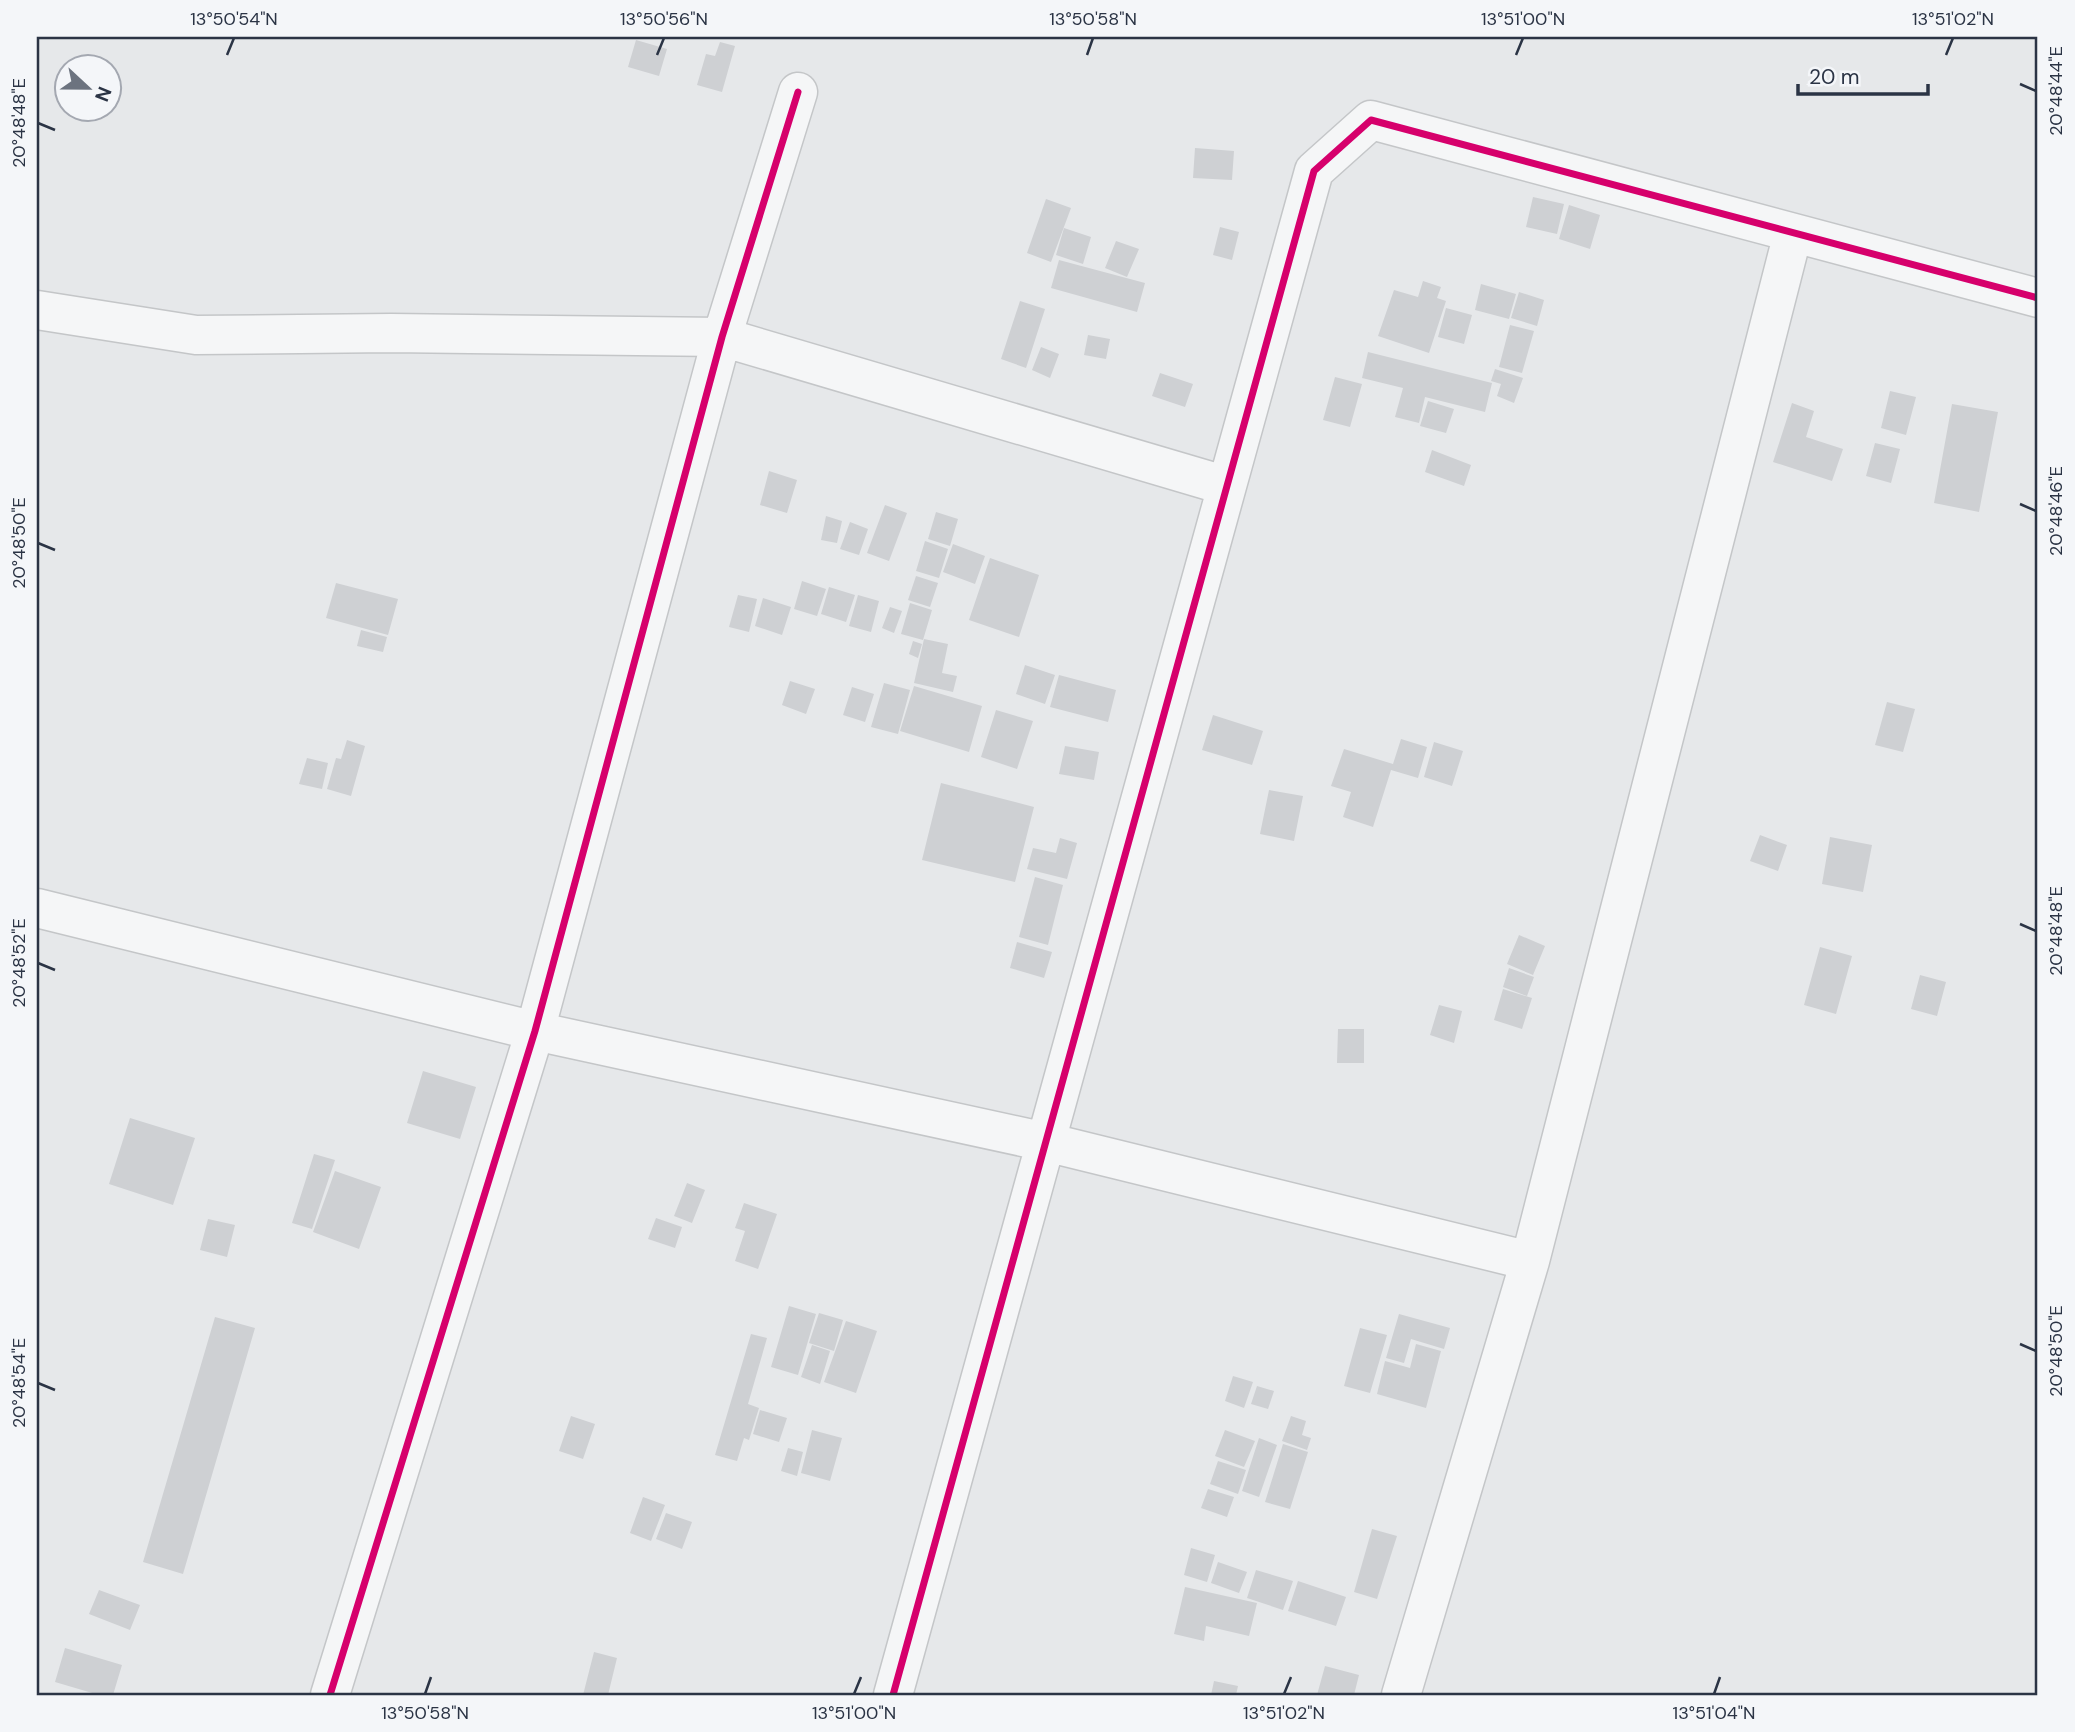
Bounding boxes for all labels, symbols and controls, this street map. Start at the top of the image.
text: 13°50'54"N [190,7,278,31]
text: 13°50'56"N [620,7,708,31]
text: 13°50'58"N [1049,7,1137,31]
text: 13°51'00"N [1481,7,1565,31]
text: 13°51'02"N [1912,7,1994,31]
text: 20°48'44"E [2044,46,2068,136]
north arrow [52,52,122,122]
scale bar [1798,52,1928,96]
text: 20 m [1809,63,1860,91]
text: 20°48'48"E [7,78,31,168]
text: N [89,83,117,105]
text: 20°48'46"E [2044,466,2068,556]
text: 20°48'50"E [7,497,31,589]
text: 20°48'48"E [2044,886,2068,976]
text: 20°48'52"E [7,918,31,1008]
text: 20°48'50"E [2044,1305,2068,1397]
text: 20°48'54"E [7,1338,31,1428]
text: 13°50'58"N [381,1701,469,1725]
text: 13°51'00"N [812,1701,896,1725]
text: 13°51'02"N [1243,1701,1325,1725]
text: 13°51'04"N [1673,1701,1755,1725]

